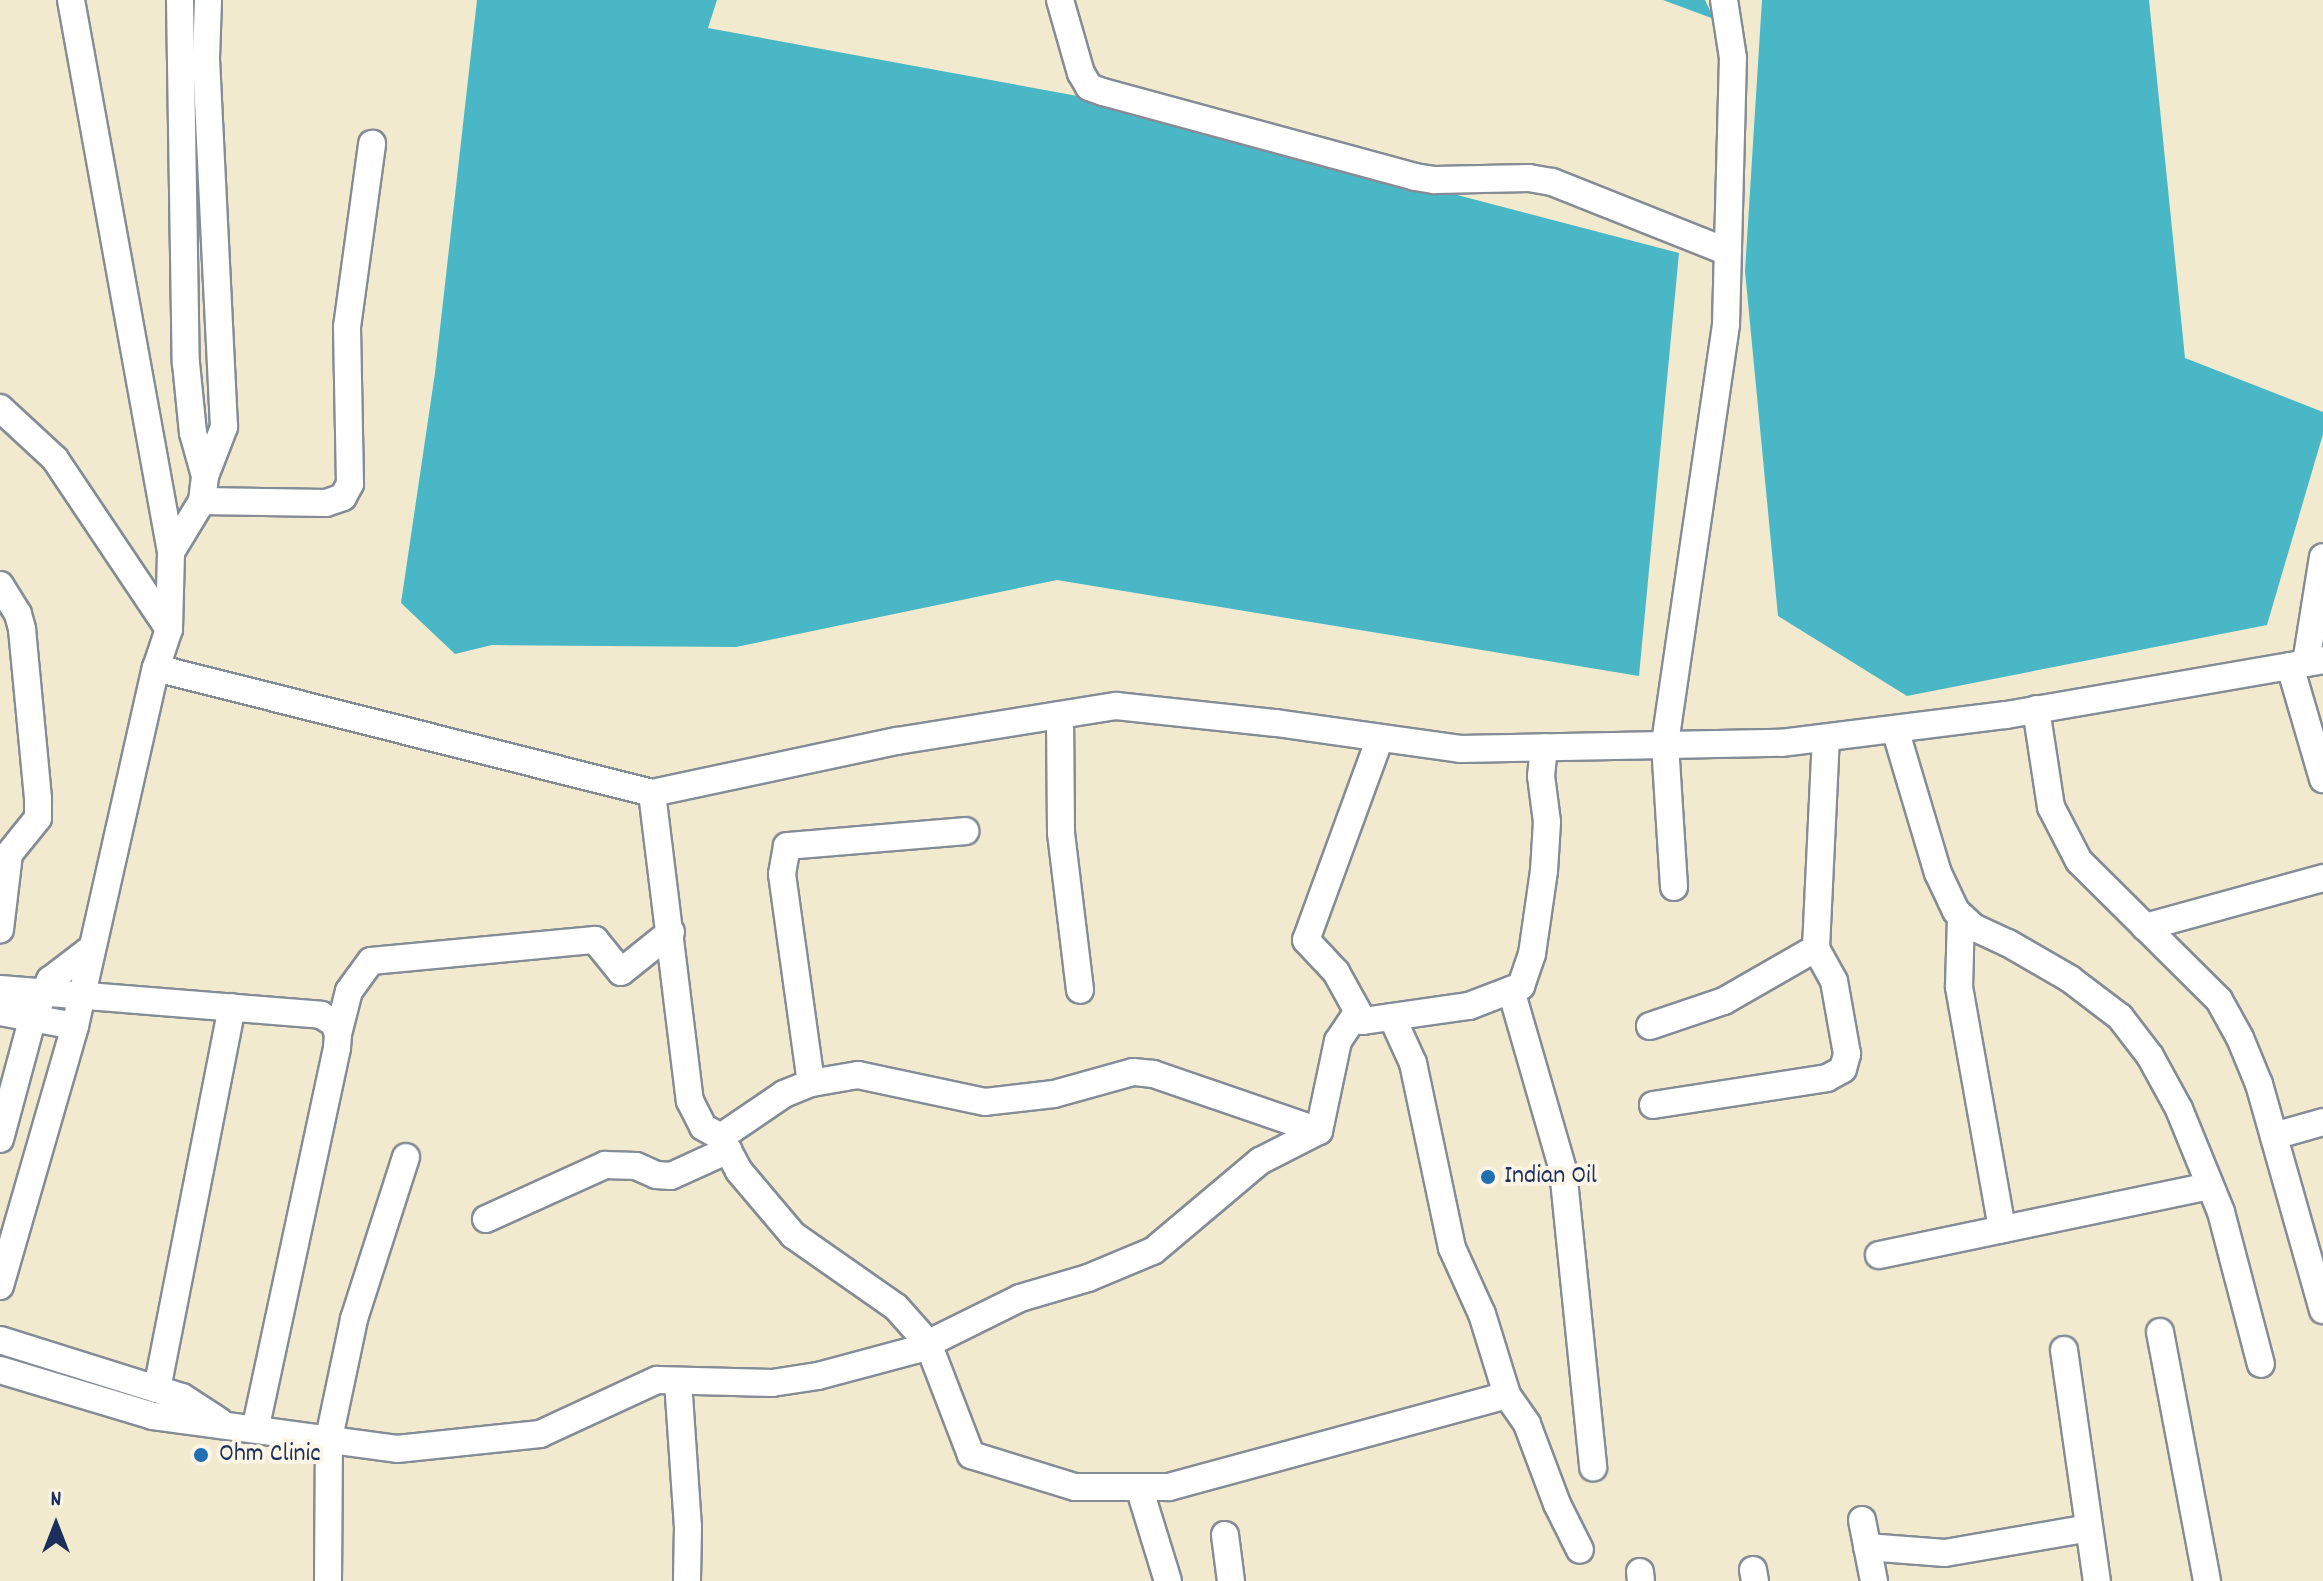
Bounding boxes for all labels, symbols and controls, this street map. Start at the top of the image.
place label: Indian Oil [1504,1161,1597,1193]
marker: Indian Oil [1479,1168,1497,1186]
place label: Ohm Clinic [219,1439,321,1471]
marker: Ohm Clinic [190,1444,212,1466]
north arrow [16,1485,96,1565]
text: N [51,1485,61,1516]

